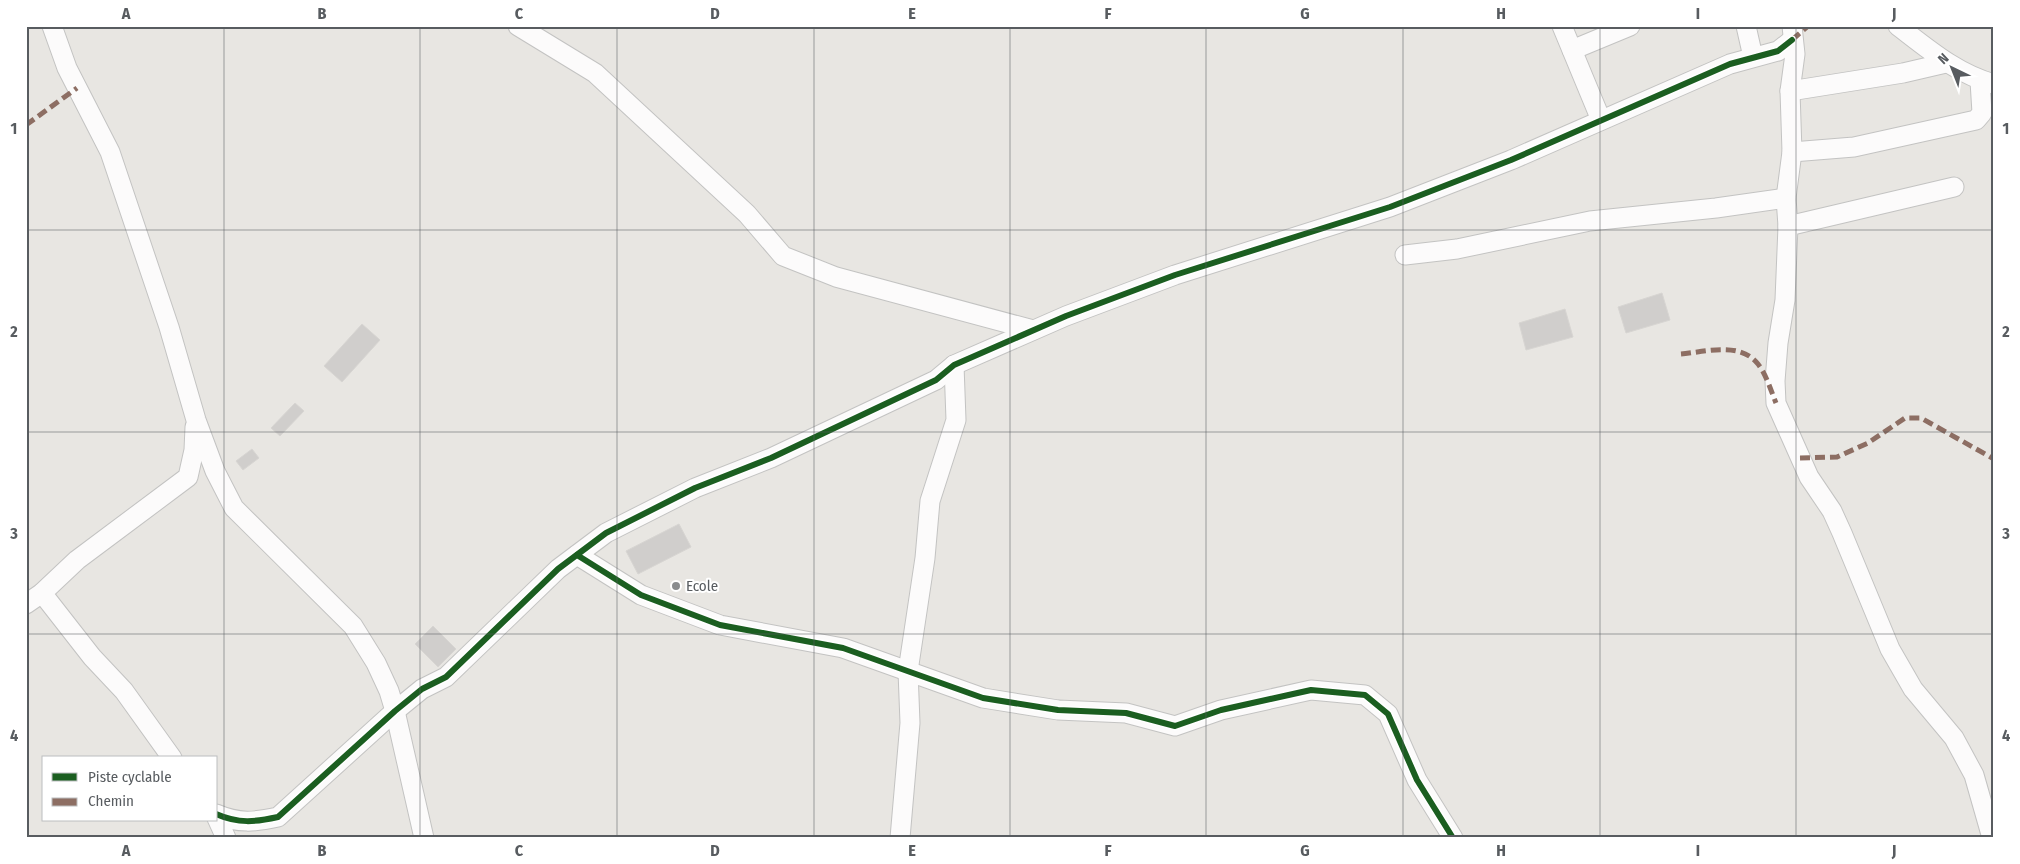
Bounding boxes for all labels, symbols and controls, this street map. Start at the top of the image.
text: A [121,4,131,23]
text: B [318,4,327,23]
text: C [515,4,524,23]
text: D [710,4,720,23]
text: E [908,4,916,23]
text: F [1104,4,1112,23]
text: G [1300,4,1310,23]
text: H [1496,4,1506,23]
text: I [1696,4,1700,23]
text: J [1891,4,1896,23]
north arrow [1928,42,1978,92]
text: N [1935,50,1952,68]
text: 1 [11,119,17,138]
text: 1 [2003,119,2009,138]
text: 2 [9,322,18,341]
text: 2 [2001,322,2010,341]
text: 3 [9,524,18,543]
text: 3 [2001,524,2010,543]
place label: Ecole [686,577,718,595]
marker: Ecole [670,580,682,592]
text: 4 [10,726,18,745]
text: 4 [2002,726,2010,745]
legend [42,756,218,822]
text: Piste cyclable [88,768,172,786]
text: Chemin [88,792,134,810]
text: A [121,841,131,860]
text: B [318,841,327,860]
text: C [515,841,524,860]
text: D [710,841,720,860]
text: E [908,841,916,860]
text: F [1104,841,1112,860]
text: G [1300,841,1310,860]
text: H [1496,841,1506,860]
text: I [1696,841,1700,860]
text: J [1891,841,1896,860]

